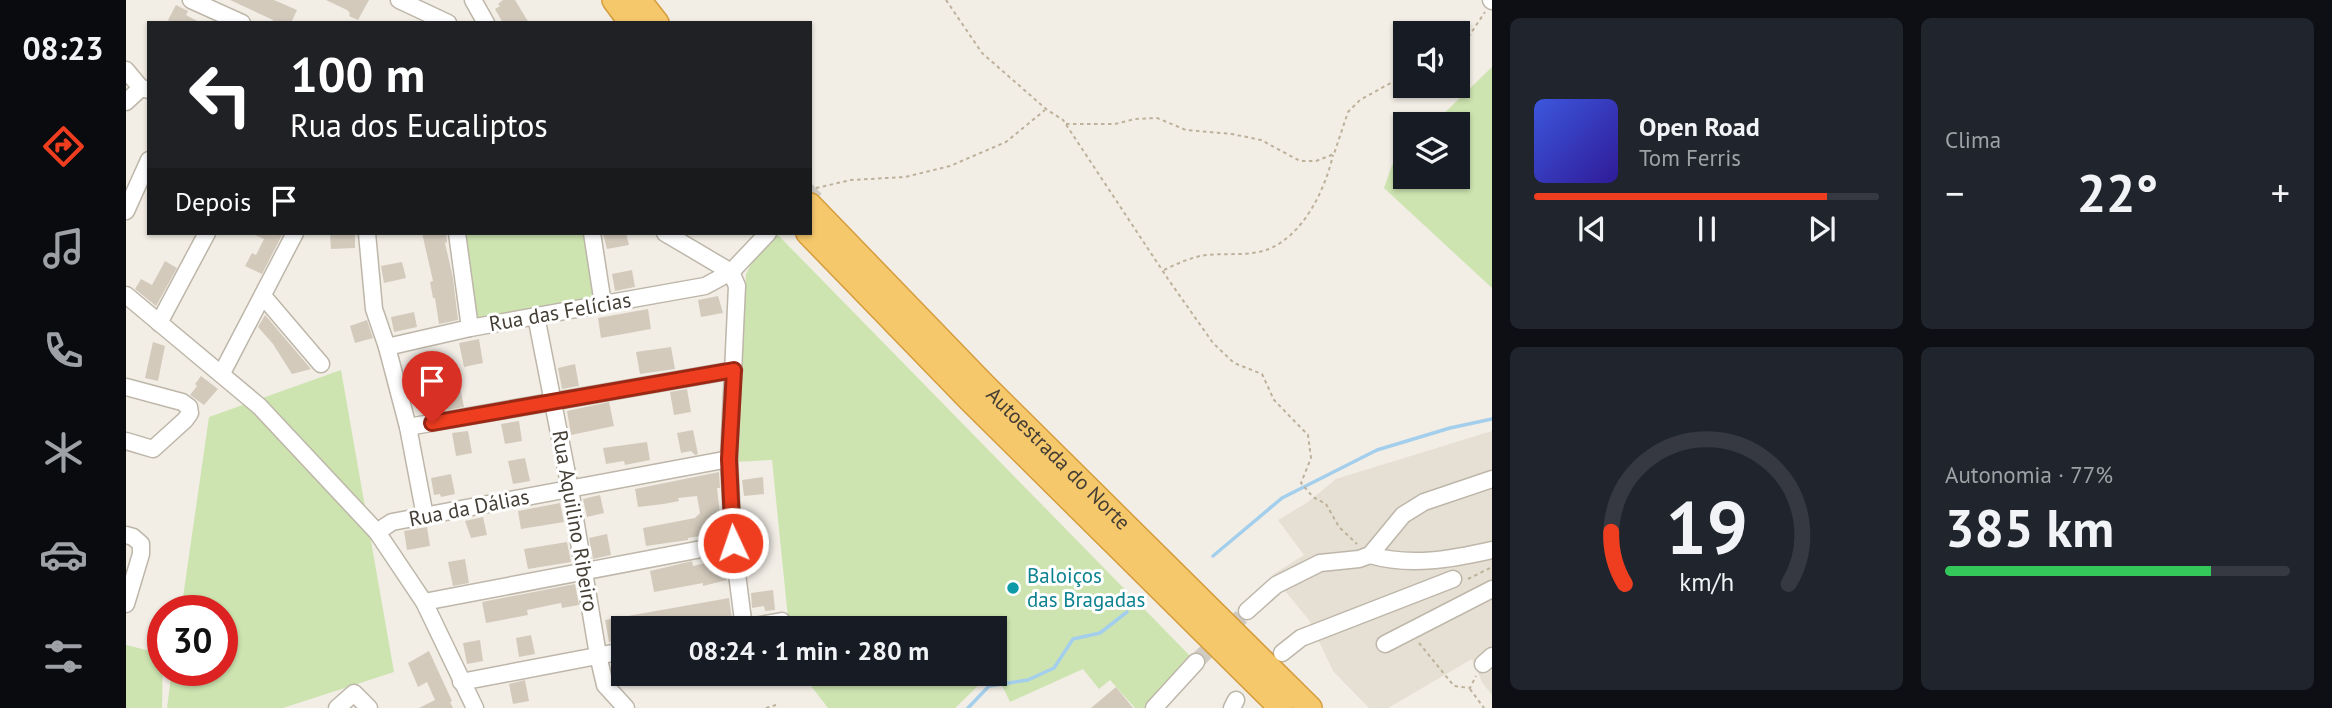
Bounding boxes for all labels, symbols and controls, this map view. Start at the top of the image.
map controls [1393,21,1470,189]
button: sound [1393,21,1470,98]
text: 08:23 [22,27,104,69]
text: 100 m [290,42,425,106]
icon: left [175,49,266,140]
text: Rua dos Eucaliptos [290,104,548,146]
text: Open Road [1639,110,1760,143]
button: layers [1393,112,1470,189]
icon: directions [39,122,88,171]
text: Clima [1945,125,2001,154]
text: Tom Ferris [1639,143,1741,172]
text: 22° [2077,159,2158,226]
text: − [1945,168,1964,217]
text: + [2271,168,2290,217]
icon: arrive [265,182,303,220]
text: Depois [175,185,251,218]
icon: previous [1573,210,1611,248]
icon: pause [1688,210,1726,248]
icon: next [1803,210,1841,248]
icon: music [39,224,88,273]
street label: Rua das Felícias [487,286,633,337]
icon: phone [39,326,88,375]
pin [402,351,462,423]
icon: arrive [413,362,451,400]
street label: Autoestrada do Norte [981,381,1136,536]
icon: climate [39,428,88,477]
street label: Rua Aquilino Ribeiro [546,428,605,614]
text: Autonomia · 77% [1945,460,2113,489]
text: 19 [1665,481,1748,575]
street label: Rua da Dálias [406,483,531,532]
text: 385 km [1945,494,2114,561]
position arrow [696,506,770,580]
icon: car [39,530,88,579]
place label: Baloiços das Bragadas [1027,562,1145,613]
text: km/h [1679,566,1734,598]
marker: Baloiços das Bragadas [1005,580,1021,596]
speed limit sign: 30 [147,595,238,686]
icon: filters [39,632,88,681]
text: 08:24 · 1 min · 280 m [689,634,929,667]

